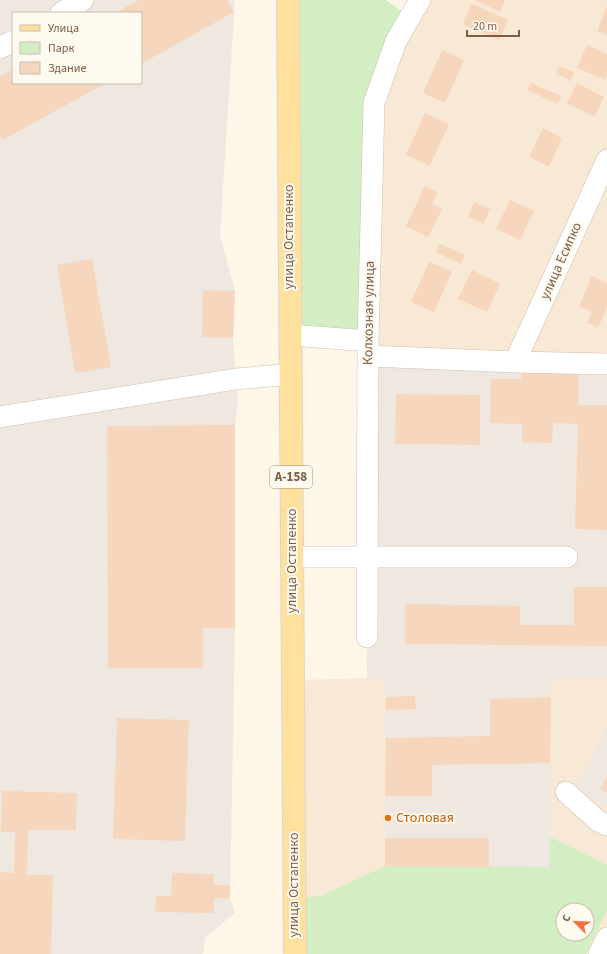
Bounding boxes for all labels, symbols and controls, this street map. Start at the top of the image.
legend [12,12,142,84]
scale bar [467,12,519,38]
text: 20 m [473,18,497,35]
text: Улица [48,20,79,37]
text: Парк [48,40,74,57]
text: Здание [48,60,87,77]
street label: улица Остапенко [279,184,299,290]
street label: улица Есипко [535,219,587,303]
street label: Колхозная улица [358,261,380,365]
road number: А-158 [270,466,312,488]
street label: улица Остапенко [282,508,302,614]
place label: Столовая [396,808,454,828]
marker: Столовая [383,813,393,823]
street label: улица Остапенко [284,832,304,938]
north arrow [555,902,595,942]
text: С [558,912,575,924]

